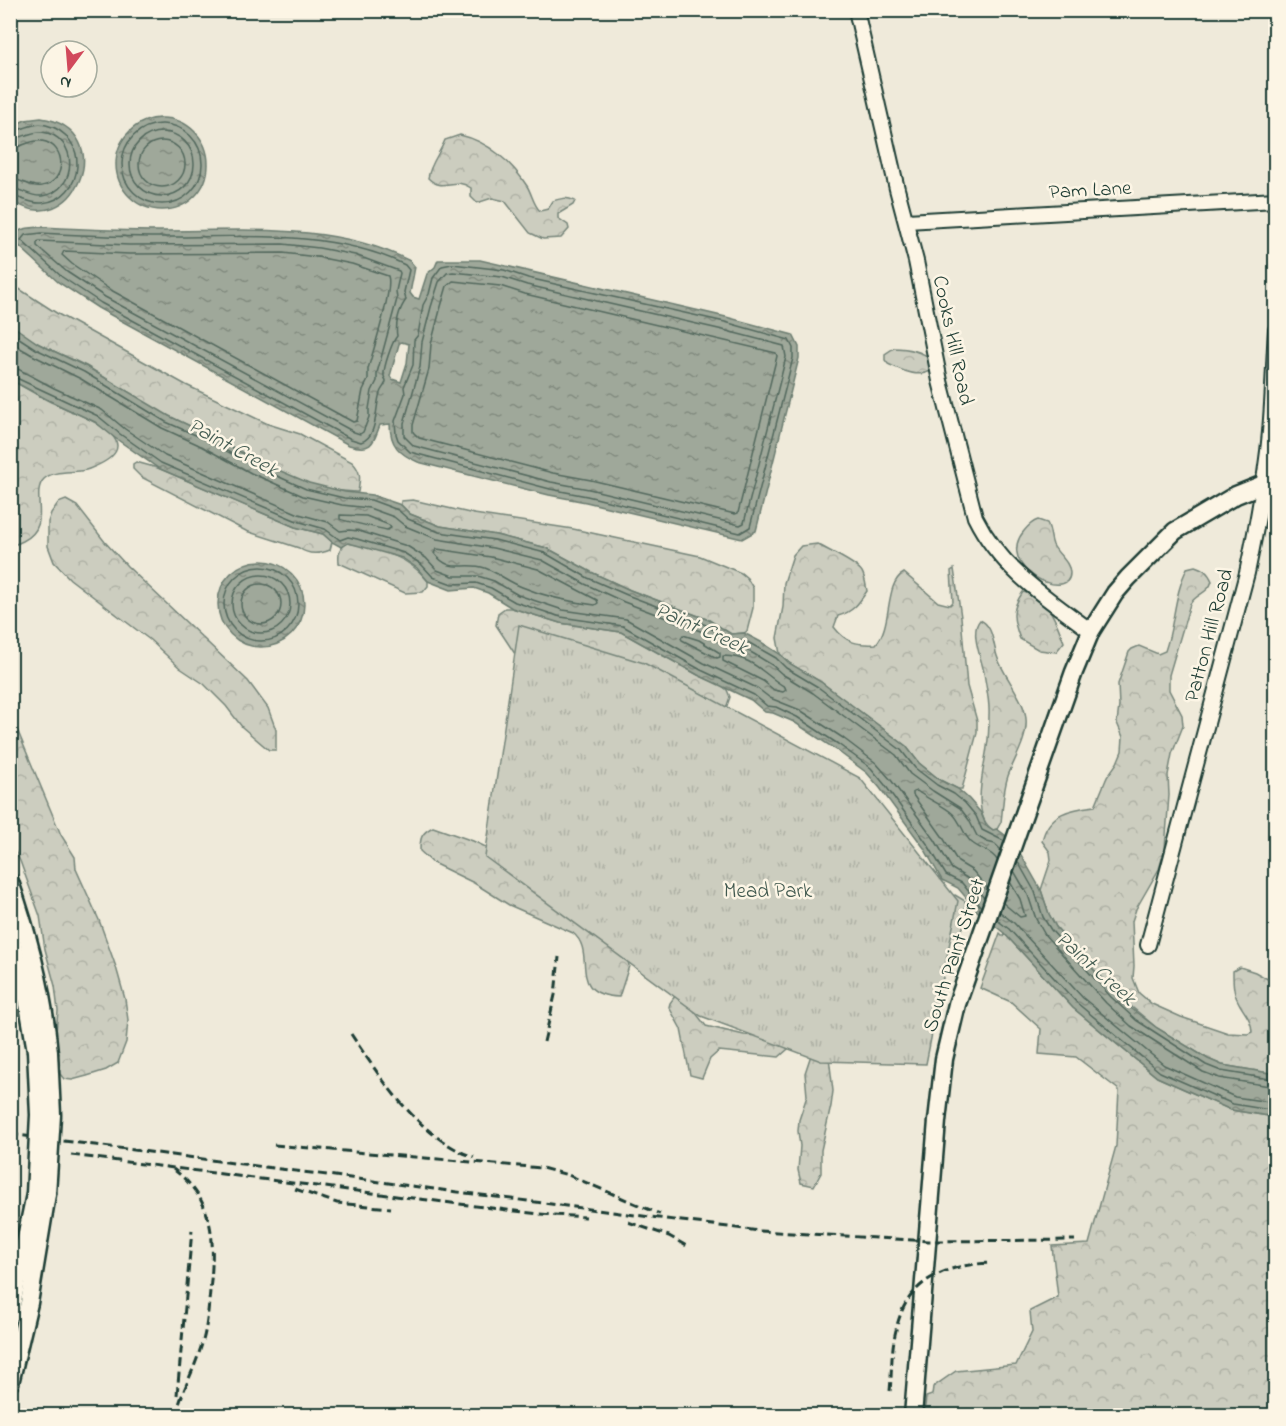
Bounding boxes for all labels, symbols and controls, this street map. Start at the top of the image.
north arrow [39,39,99,99]
text: N [57,68,74,95]
street label: Pam Lane [1048,174,1133,208]
street label: Cooks Hill Road [924,273,980,408]
water label: Paint Creek [181,411,285,487]
street label: Patton Hill Road [1178,565,1242,705]
water label: Paint Creek [649,595,754,665]
street label: South Paint Street [916,875,994,1036]
park label: Mead Park [724,877,813,907]
water label: Paint Creek [1047,924,1144,1015]

